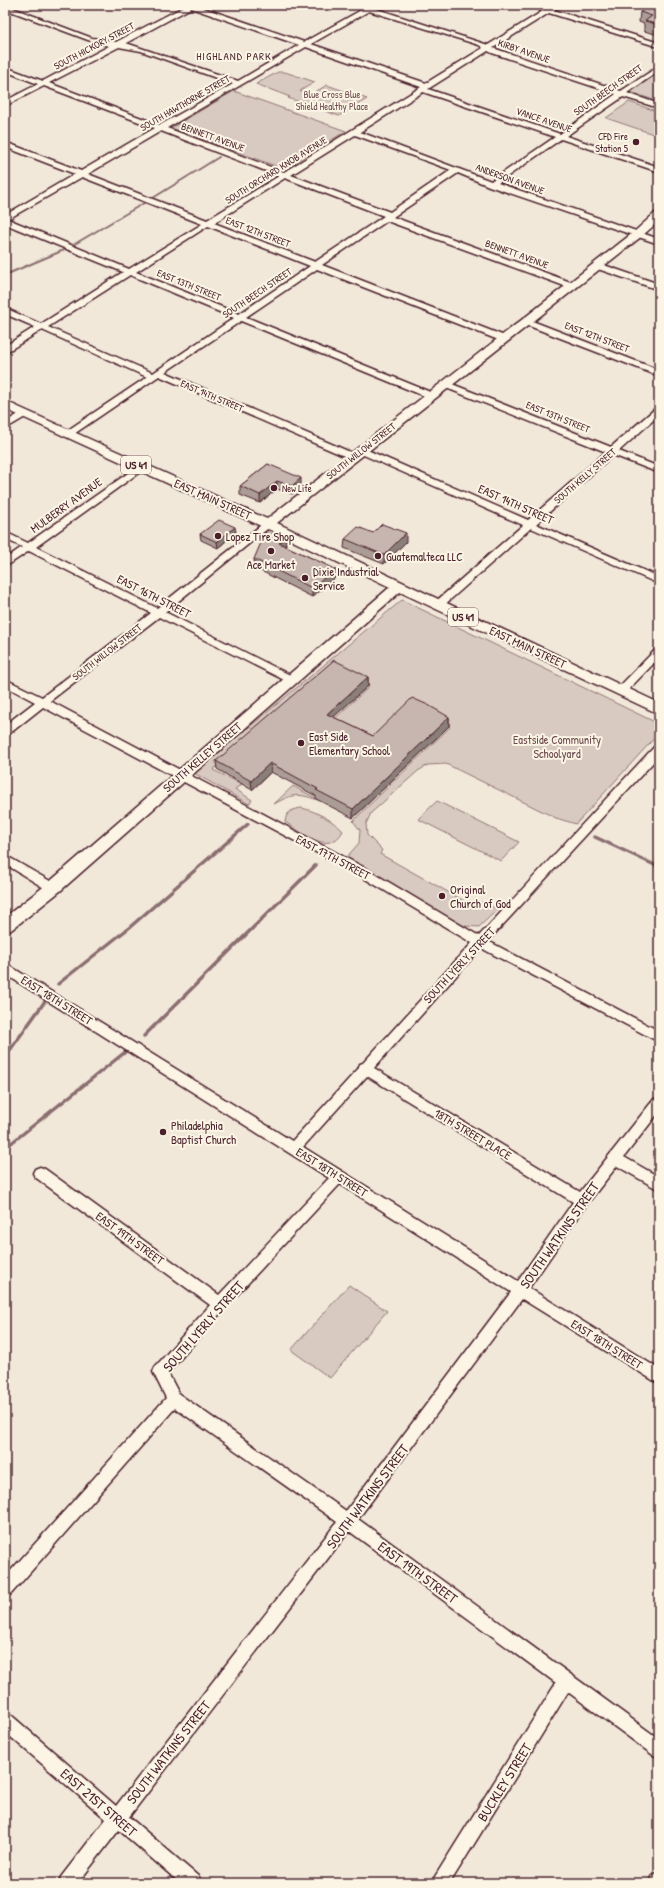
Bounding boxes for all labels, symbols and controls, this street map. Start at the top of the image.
street label: SOUTH HICKORY STREET [52,19,137,73]
street label: KIRBY AVENUE [496,36,552,66]
district label: HIGHLAND PARK [196,49,272,63]
street label: SOUTH BEECH STREET [571,61,645,119]
street label: SOUTH HAWTHORNE STREET [138,72,233,134]
park label: Blue Cross Blue Shield Healthy Place [296,88,368,113]
street label: VANCE AVENUE [514,104,574,136]
street label: BENNETT AVENUE [180,120,247,155]
place label: CFD Fire Station 5 [595,130,629,155]
street label: SOUTH ORCHARD KNOB AVENUE [223,133,330,207]
marker: CFD Fire Station 5 [631,137,641,147]
street label: ANDERSON AVENUE [474,161,547,198]
street label: EAST 12TH STREET [224,214,292,250]
street label: BENNETT AVENUE [484,237,551,272]
street label: SOUTH BEECH STREET [220,265,294,321]
street label: EAST 13TH STREET [155,266,223,304]
street label: EAST 12TH STREET [563,319,631,355]
street label: EAST 14TH STREET [179,377,246,415]
street label: EAST 13TH STREET [524,398,592,436]
street label: SOUTH WILLOW STREET [324,420,399,482]
street label: SOUTH KELLY STREET [551,445,619,507]
road number: US 41 [121,456,151,474]
street label: MULBERRY AVENUE [27,473,106,537]
street label: EAST MAIN STREET [172,474,255,524]
street label: EAST 14TH STREET [476,480,557,528]
place label: New Life [282,482,312,495]
marker: New Life [269,483,279,493]
place label: Lopez Tire Shop [226,528,294,545]
marker: Lopez Tire Shop [213,531,223,541]
marker: Ace Market [266,546,276,556]
place label: Guatemalteca LLC [386,548,463,565]
marker: Guatemalteca LLC [373,551,383,561]
place label: Ace Market [247,556,296,573]
place label: Dixie Industrial Service [313,563,379,594]
street label: EAST 16TH STREET [114,570,194,622]
marker: Dixie Industrial Service [300,573,310,583]
road number: US 41 [448,608,478,626]
street label: SOUTH WILLOW STREET [70,621,145,683]
street label: EAST MAIN STREET [487,622,569,672]
street label: SOUTH KELLEY STREET [159,718,245,796]
place label: East Side Elementary School [309,728,391,759]
park label: Eastside Community Schoolyard [513,731,601,762]
marker: East Side Elementary School [296,738,306,748]
street label: EAST 17TH STREET [293,830,374,884]
place label: Original Church of God [450,881,511,912]
marker: Original Church of God [437,891,447,901]
street label: SOUTH LYERLY STREET [419,923,499,1007]
street label: EAST 18TH STREET [18,971,96,1029]
street label: 18TH STREET PLACE [431,1104,515,1164]
place label: Philadelphia Baptist Church [171,1117,236,1148]
marker: Philadelphia Baptist Church [158,1127,168,1137]
street label: EAST 18TH STREET [293,1143,371,1201]
street label: SOUTH WATKINS STREET [515,1177,603,1292]
street label: EAST 19TH STREET [92,1207,168,1269]
street label: SOUTH LYERLY STREET [158,1276,248,1376]
street label: EAST 18TH STREET [568,1315,646,1373]
street label: SOUTH WATKINS STREET [321,1440,413,1552]
street label: EAST 19TH STREET [374,1537,462,1608]
street label: SOUTH WATKINS STREET [122,1696,215,1808]
street label: BUCKLEY STREET [472,1739,536,1825]
street label: EAST 21ST STREET [57,1764,142,1841]

